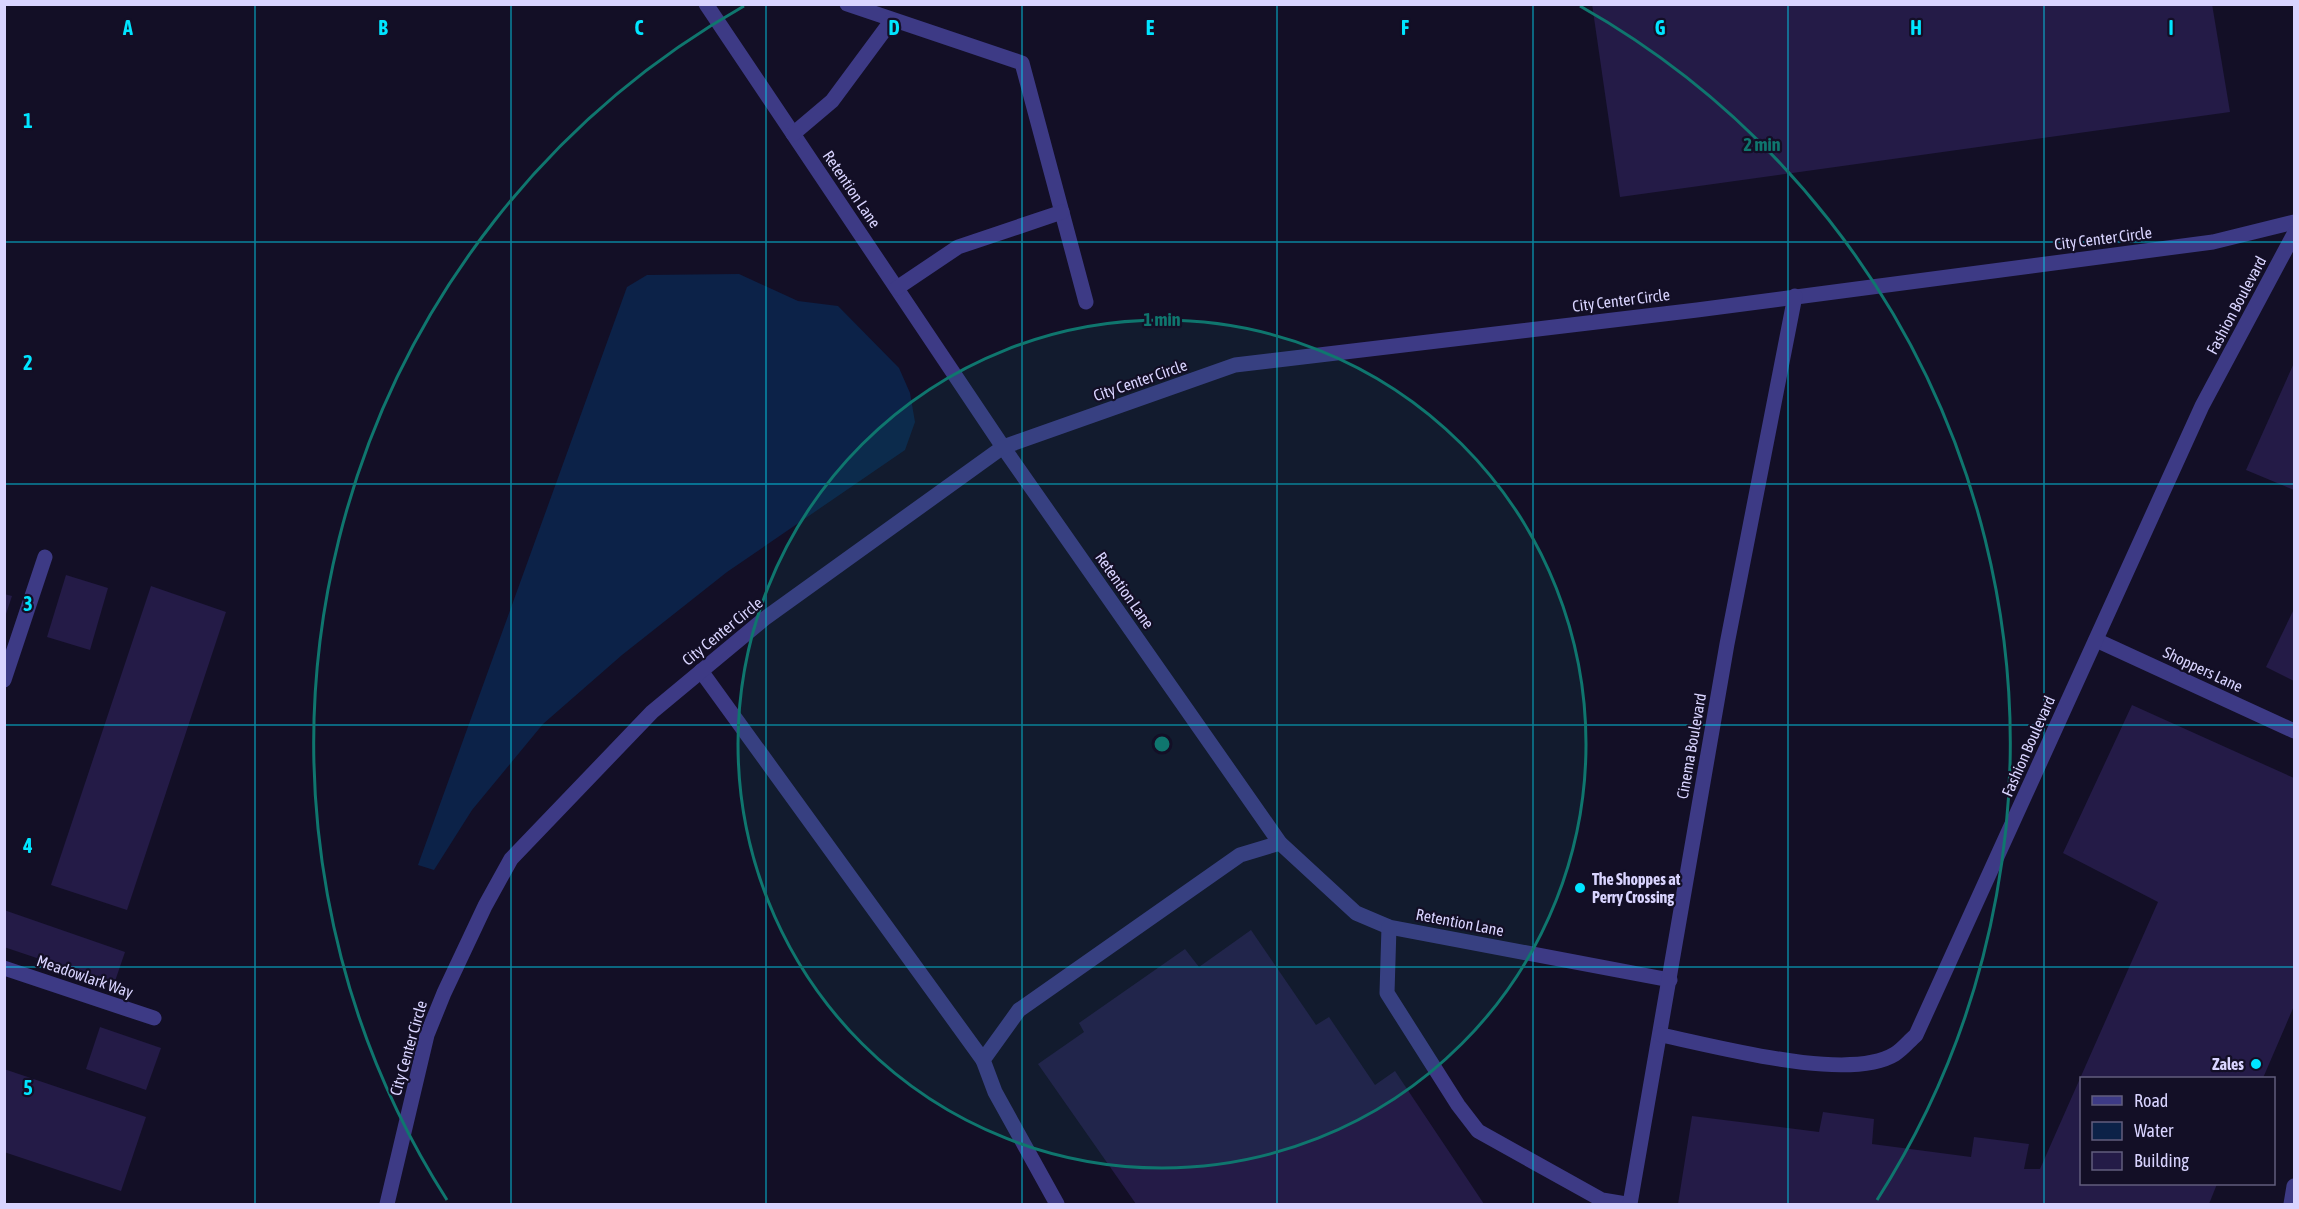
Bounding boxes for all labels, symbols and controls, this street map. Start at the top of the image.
text: A [122,16,133,39]
text: B [378,16,388,39]
text: C [635,16,644,39]
text: D [888,16,900,39]
text: E [1146,16,1155,39]
text: F [1401,16,1409,39]
text: G [1655,16,1666,39]
text: H [1910,16,1922,39]
text: I [2168,16,2174,39]
text: 1 [23,109,33,132]
text: 2 min [1744,134,1781,155]
street label: Retention Lane [820,147,884,231]
street label: City Center Circle [2053,223,2153,254]
street label: Fashion Boulevard [2203,253,2269,357]
street label: City Center Circle [1571,285,1671,316]
text: 1 min [1144,309,1181,330]
text: 2 [23,351,33,374]
street label: City Center Circle [1091,356,1190,405]
street label: Retention Lane [1092,548,1158,632]
text: 3 [23,592,33,615]
street label: City Center Circle [678,593,766,670]
street label: Shoppers Lane [2160,643,2246,696]
street label: Cinema Boulevard [1673,692,1709,800]
street label: Fashion Boulevard [1998,693,2058,799]
centre of rings [1152,734,1172,754]
text: 4 [22,834,33,857]
place label: The Shoppes at Perry Crossing [1592,870,1681,906]
marker: The Shoppes at Perry Crossing [1573,881,1587,895]
street label: Retention Lane [1415,905,1505,939]
street label: Meadowlark Way [34,951,136,1002]
street label: City Center Circle [386,998,431,1098]
place label: Zales [2212,1055,2244,1073]
marker: Zales [2249,1057,2263,1071]
text: 5 [23,1076,33,1099]
legend [2080,1077,2275,1185]
text: Road [2134,1090,2168,1111]
text: Water [2134,1120,2174,1141]
text: Building [2134,1150,2189,1171]

